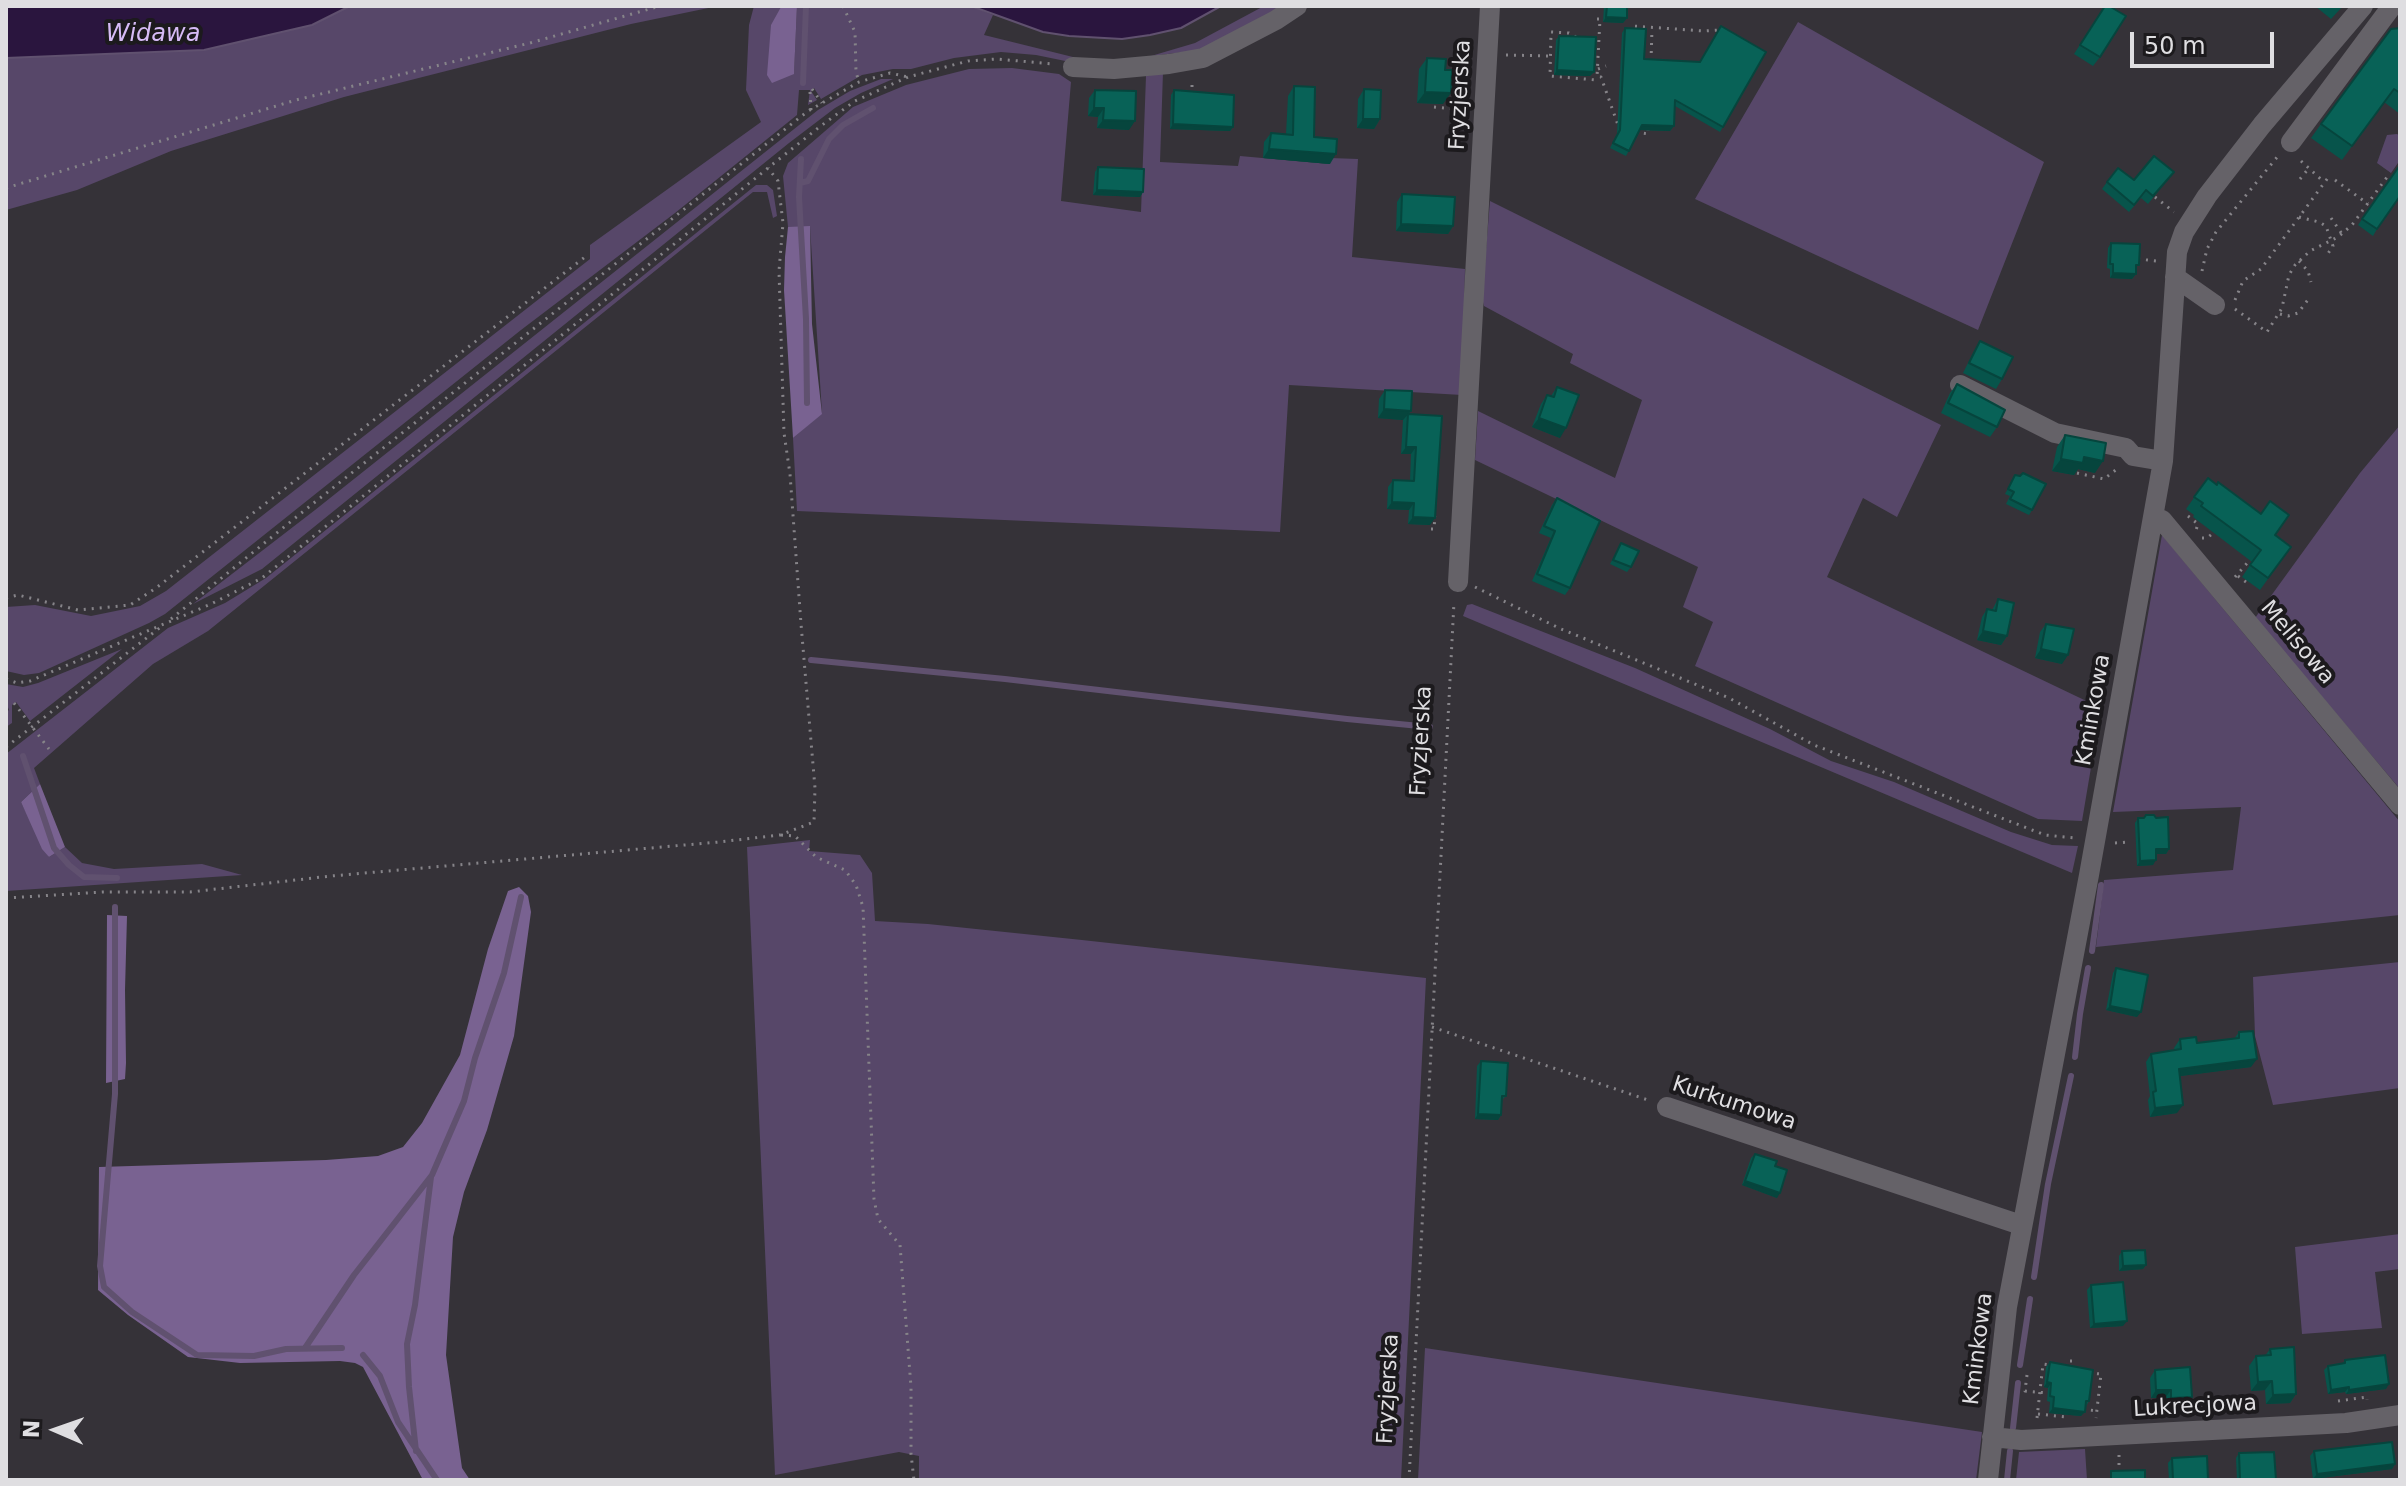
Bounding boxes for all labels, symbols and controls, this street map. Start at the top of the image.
scale bar [2134,16,2278,66]
water label: Widawa [106,21,200,49]
text: 50 m [2144,32,2206,60]
street label: Fryzjerska [1445,39,1477,151]
street label: Melisowa [2254,596,2340,690]
street label: Kminkowa [2071,652,2117,768]
street label: Fryzjerska [1406,685,1438,797]
street label: Kurkumowa [1669,1072,1799,1136]
street label: Kminkowa [1959,1291,1999,1407]
street label: Fryzjerska [1373,1333,1405,1445]
north arrow [16,1390,96,1470]
street label: Lukrecjowa [2132,1391,2258,1423]
text: N [19,1420,44,1439]

